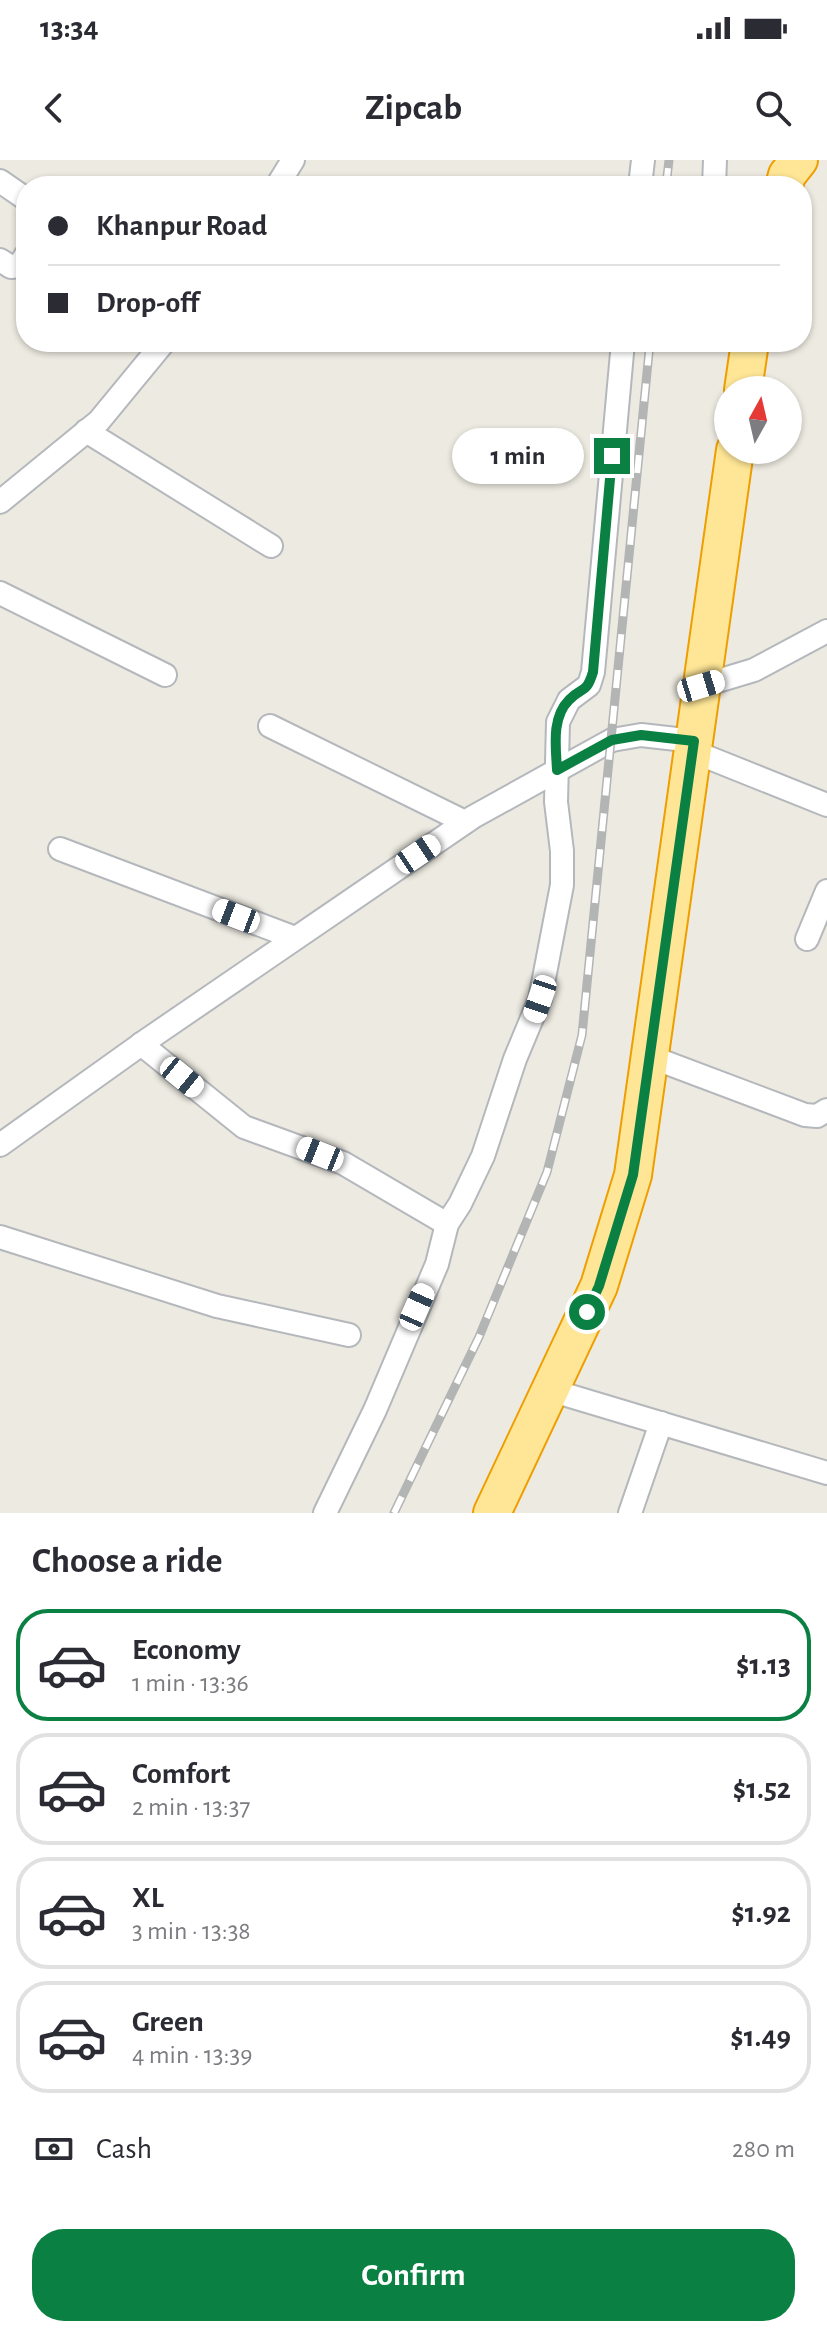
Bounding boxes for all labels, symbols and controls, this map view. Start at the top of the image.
text: 13:34 [40,13,99,43]
icon: back [32,86,76,130]
icon: search [751,86,795,130]
text: Zipcab [365,90,462,126]
text: Khanpur Road [96,211,267,241]
text: Drop-off [96,288,199,318]
north arrow [714,376,802,464]
map controls [714,376,802,464]
callout: 1 min [452,428,584,484]
route end [594,438,630,474]
text: 1 min [491,443,545,469]
car [675,668,727,704]
car [391,831,445,877]
car [209,896,263,936]
car [521,972,559,1026]
car [156,1053,208,1101]
car [293,1134,347,1174]
car [396,1280,438,1334]
route start [569,1294,605,1330]
text: Choose a ride [32,1543,222,1579]
icon: car [36,1629,108,1701]
text: Economy [132,1635,241,1665]
text: $1.13 [736,1650,791,1680]
text: 1 min · 13:36 [132,1670,249,1696]
icon: car [36,1753,108,1825]
text: Comfort [132,1759,231,1789]
text: $1.52 [733,1774,791,1804]
text: 2 min · 13:37 [132,1794,250,1820]
icon: car [36,1877,108,1949]
text: XL [132,1883,164,1913]
text: $1.92 [731,1898,791,1928]
text: 3 min · 13:38 [132,1918,251,1944]
icon: car [36,2001,108,2073]
text: Green [132,2007,204,2037]
text: $1.49 [730,2022,791,2052]
text: 4 min · 13:39 [132,2042,252,2068]
icon: cash [32,2127,76,2171]
text: Cash [96,2134,152,2164]
text: 280 m [732,2136,795,2162]
button: Confirm [32,2229,795,2321]

